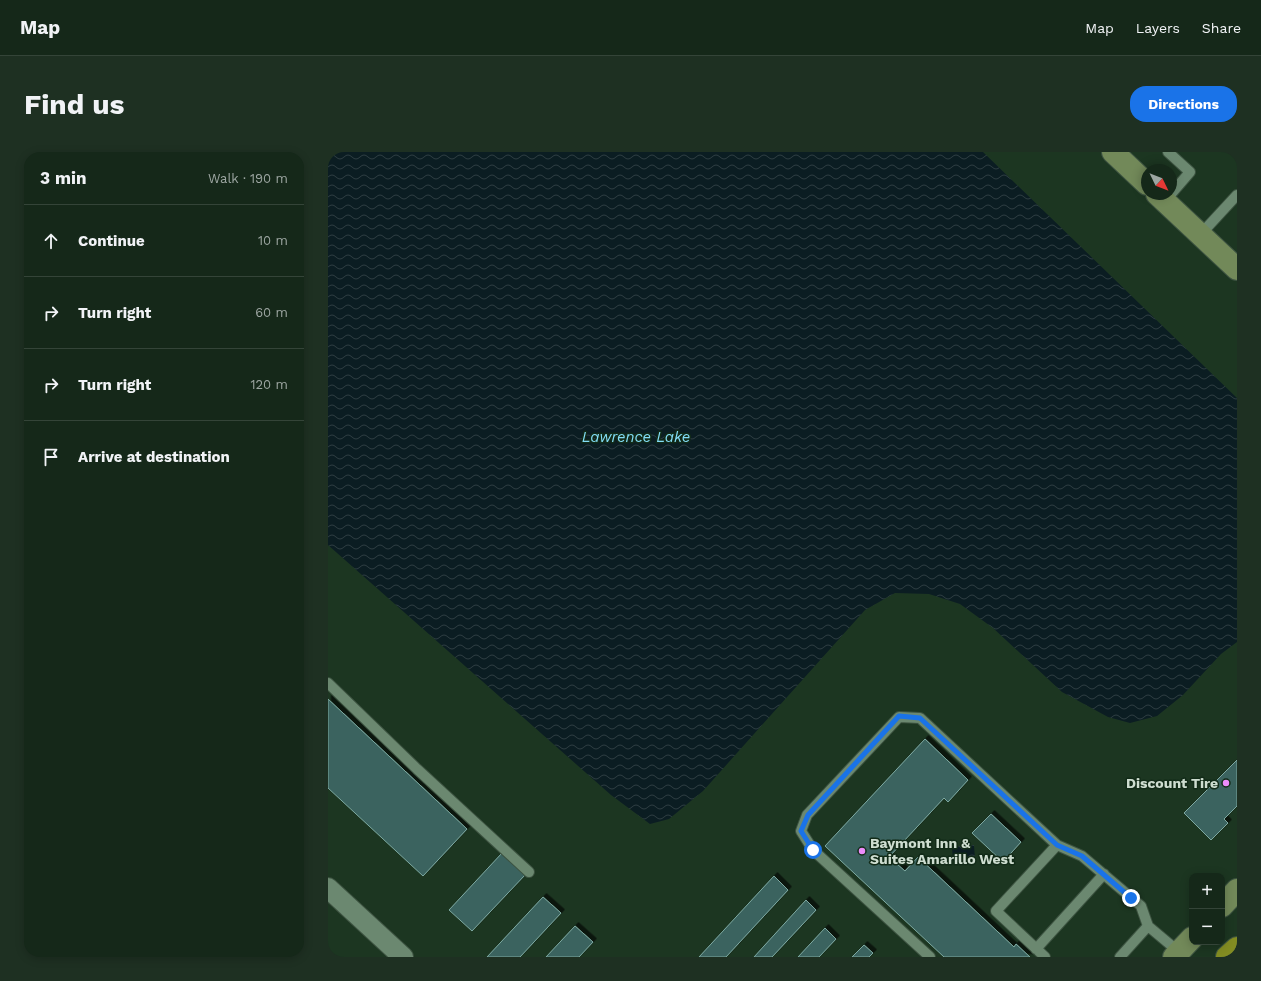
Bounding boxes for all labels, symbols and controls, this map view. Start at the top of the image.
text: Map [20,16,60,39]
text: Map [1085,20,1114,36]
text: Layers [1136,20,1180,36]
text: Share [1202,20,1241,36]
button: Directions [1130,86,1237,122]
text: Find us [24,88,124,121]
north arrow [1141,164,1177,200]
text: 3 min [40,168,86,188]
text: Walk · 190 m [208,171,288,186]
icon: ahead [40,230,62,252]
text: Continue [78,232,145,250]
text: 10 m [258,233,288,248]
icon: right [40,302,62,324]
text: Turn right [78,304,151,322]
text: 60 m [255,305,288,320]
icon: right [40,374,62,396]
text: Turn right [78,376,151,394]
text: 120 m [250,377,288,392]
water label: Lawrence Lake [582,428,690,446]
icon: arrive [40,446,62,468]
text: Arrive at destination [78,448,230,466]
place label: Discount Tire [1126,775,1218,791]
marker: Discount Tire [1221,778,1231,788]
place label: Baymont Inn & Suites Amarillo West [870,835,1014,867]
route start [804,841,822,859]
marker: Baymont Inn & Suites Amarillo West [857,846,867,856]
map controls [1189,873,1225,945]
button: + [1189,873,1225,909]
route end [1122,889,1140,907]
button: − [1189,909,1225,945]

